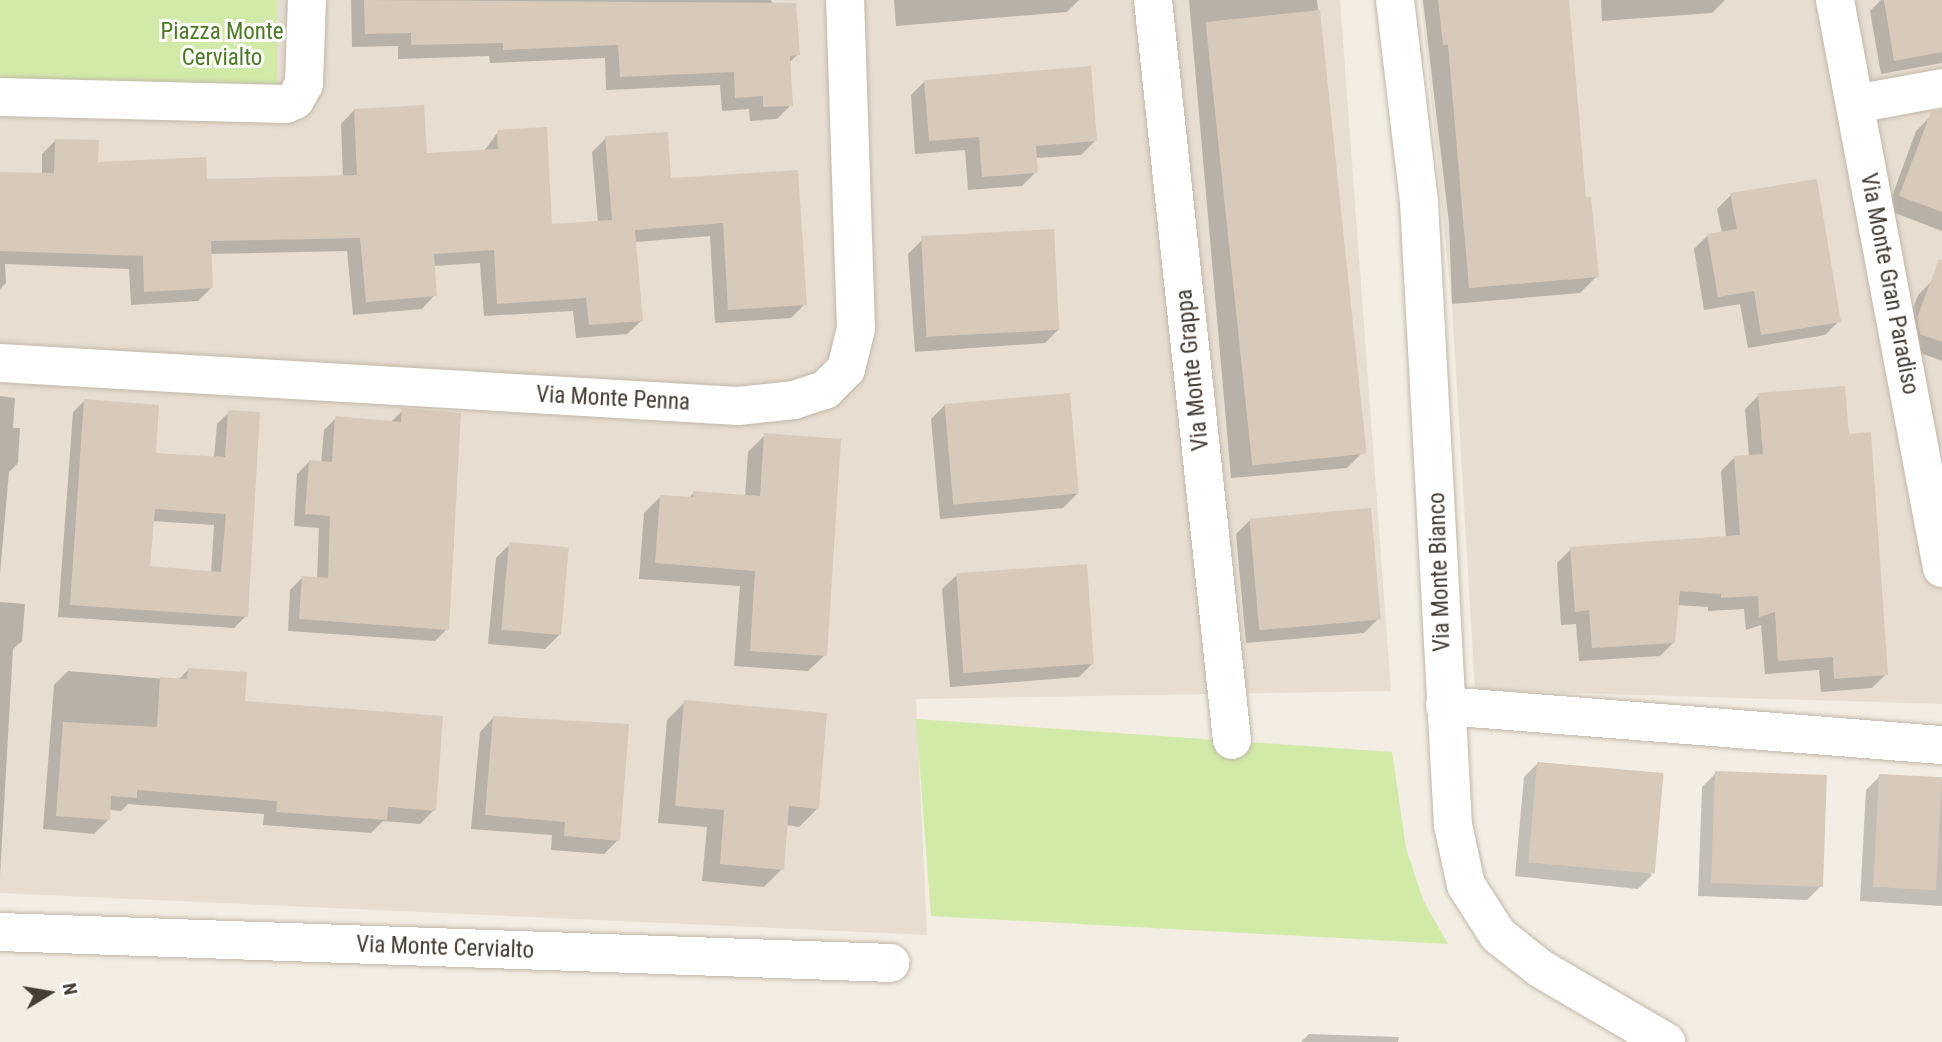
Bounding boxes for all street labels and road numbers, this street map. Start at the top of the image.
street label: Via Monte Gran Paradiso [1854,171,1924,397]
street label: Via Monte Grappa [1171,288,1215,452]
street label: Via Monte Penna [535,381,691,417]
street label: Via Monte Bianco [1423,492,1457,652]
street label: Via Monte Cervialto [356,931,534,965]

